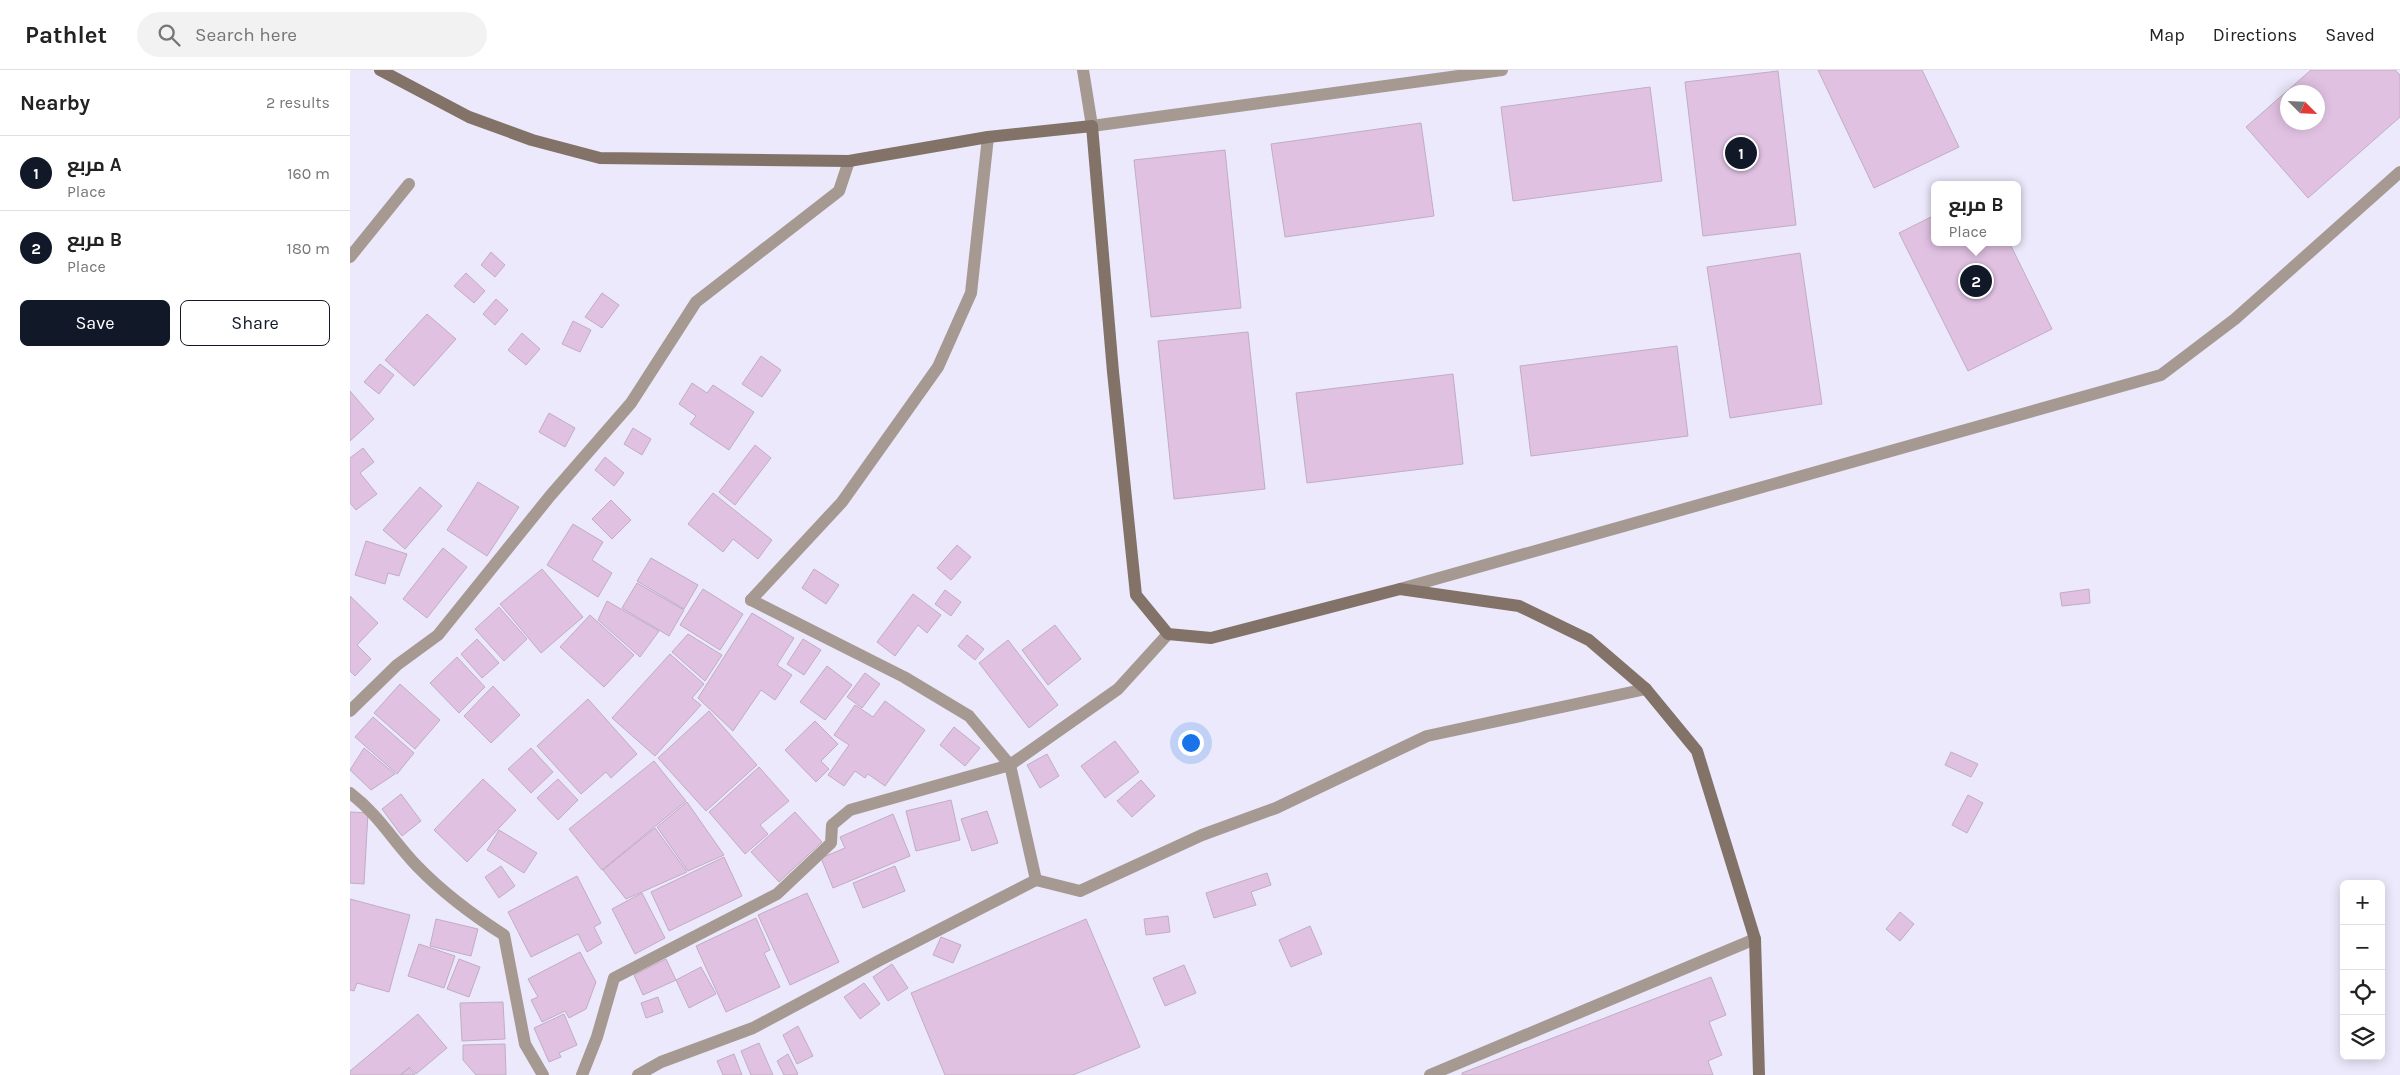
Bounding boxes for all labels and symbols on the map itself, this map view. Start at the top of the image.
north arrow [2280,85,2325,130]
pin: 1 [1725,134,1757,172]
pin: 2 [1960,262,1992,300]
your location [1178,730,1204,756]

